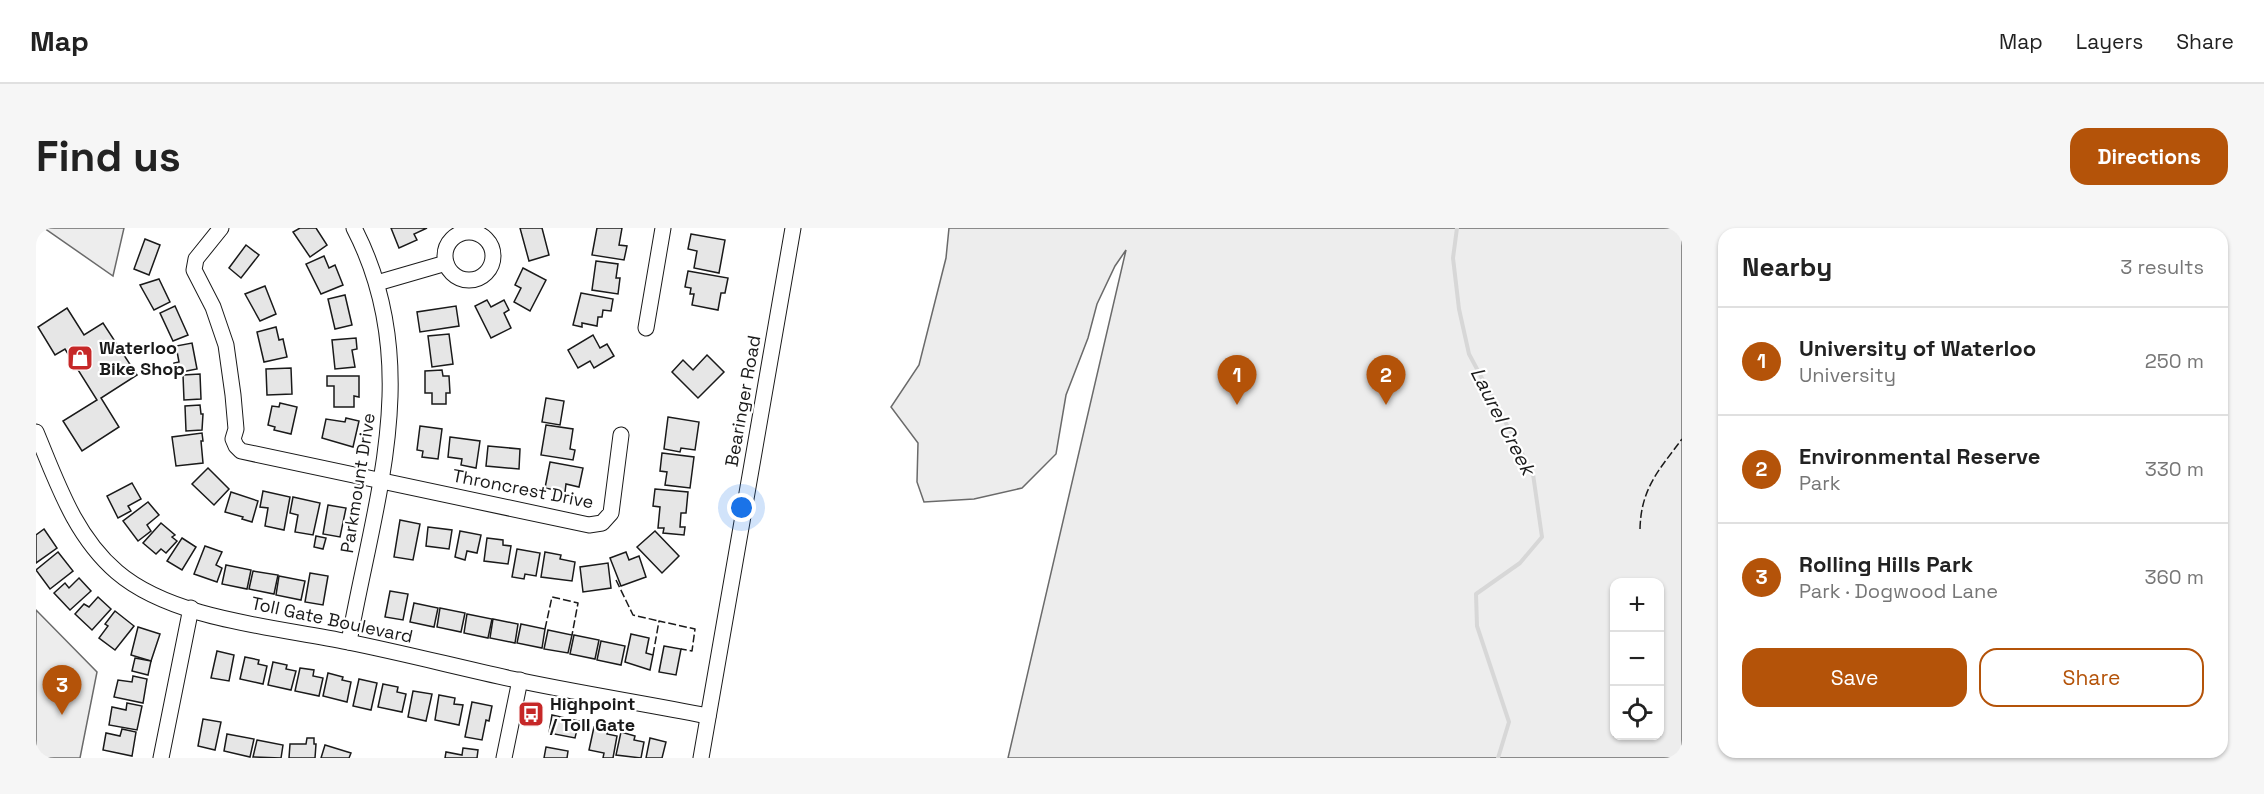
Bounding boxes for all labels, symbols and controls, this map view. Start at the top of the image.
text: Map [30,23,89,59]
text: Map [1999,28,2043,55]
text: Layers [2076,28,2143,55]
text: Share [2176,28,2234,55]
button: Directions [2070,128,2228,185]
text: Find us [36,130,181,183]
text: Nearby [1742,250,1832,284]
text: 3 results [2120,254,2204,280]
street label: Bearinger Road [720,333,765,468]
text: University of Waterloo [1799,334,2036,362]
place label: Waterloo Bike Shop [99,336,185,380]
shop icon: Waterloo Bike Shop [65,343,95,373]
text: 1 [1757,348,1766,374]
text: 250 m [2145,348,2204,374]
pin: 1 [1218,356,1256,405]
pin: 2 [1366,356,1406,405]
text: University [1799,362,1896,388]
water label: Laurel Creek [1465,363,1542,481]
street label: Parkmount Drive [335,411,380,555]
text: Environmental Reserve [1799,442,2041,470]
text: 2 [1756,456,1767,482]
text: 330 m [2145,456,2204,482]
street label: Throncrest Drive [451,464,596,513]
text: Park [1799,470,1841,496]
your location [727,493,756,522]
text: Rolling Hills Park [1799,550,1973,578]
text: 3 [1755,564,1768,590]
text: 360 m [2145,564,2204,590]
map controls [1610,578,1664,740]
button: + [1610,578,1664,632]
text: Park · Dogwood Lane [1799,578,1998,604]
street label: Toll Gate Boulevard [249,591,415,648]
button: − [1610,632,1664,686]
button: Save [1742,648,1967,707]
button: Share [1979,648,2204,707]
pin: 3 [42,666,82,715]
button: locate [1610,686,1664,740]
place label: Highpoint / Toll Gate [549,692,636,736]
bus stop icon: Highpoint / Toll Gate [516,699,546,729]

